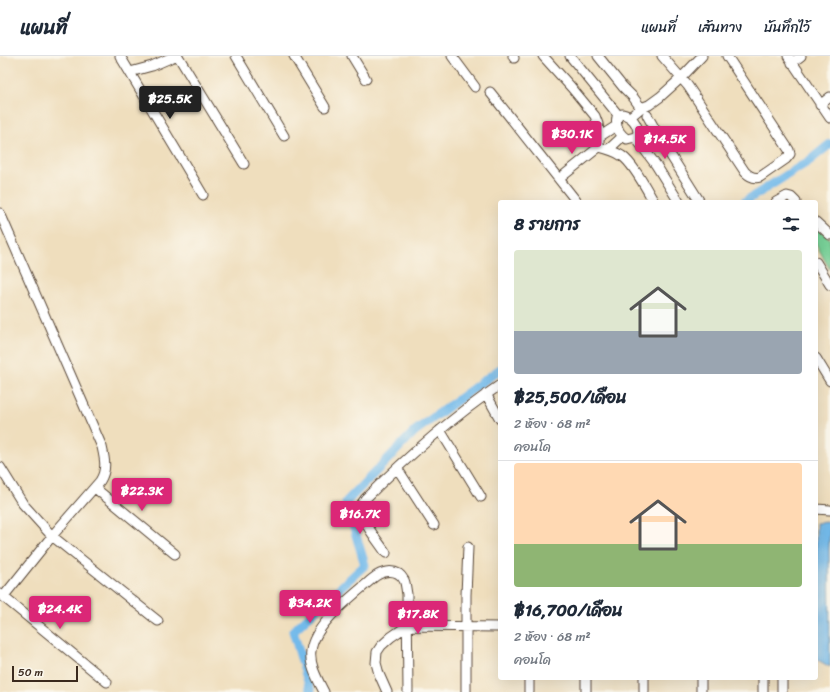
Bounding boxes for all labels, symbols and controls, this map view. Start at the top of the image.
text: แผนที่ [20,11,67,44]
text: แผนที่ [641,15,676,40]
text: เส้นทาง [698,15,742,40]
text: บันทึกไว้ [764,15,810,40]
pin: ฿25.5K [137,86,203,120]
text: ฿25.5K [148,87,192,110]
pin: ฿30.1K [539,121,605,155]
text: ฿30.1K [551,122,593,145]
pin: ฿14.5K [632,126,698,160]
text: ฿14.5K [644,127,686,150]
text: 8 รายการ [514,209,580,239]
icon: filters [780,213,802,235]
icon: home [622,276,694,348]
text: ฿25,500/เดือน [514,382,627,412]
text: 2 ห้อง · 68 m² [514,412,591,435]
text: คอนโด [514,435,551,458]
pin: ฿22.3K [109,478,175,512]
text: ฿22.3K [121,479,163,502]
icon: home [622,489,694,561]
pin: ฿16.7K [327,501,393,535]
text: ฿16.7K [340,502,380,525]
pin: ฿34.2K [277,590,343,624]
text: ฿34.2K [289,591,331,614]
text: ฿16,700/เดือน [514,595,623,625]
pin: ฿24.4K [27,596,93,630]
text: ฿24.4K [38,597,82,620]
pin: ฿17.8K [385,601,451,635]
text: ฿17.8K [397,602,439,625]
text: 2 ห้อง · 68 m² [514,625,591,648]
text: คอนโด [514,648,551,671]
text: 50 m [18,663,43,682]
scale bar [12,664,78,683]

